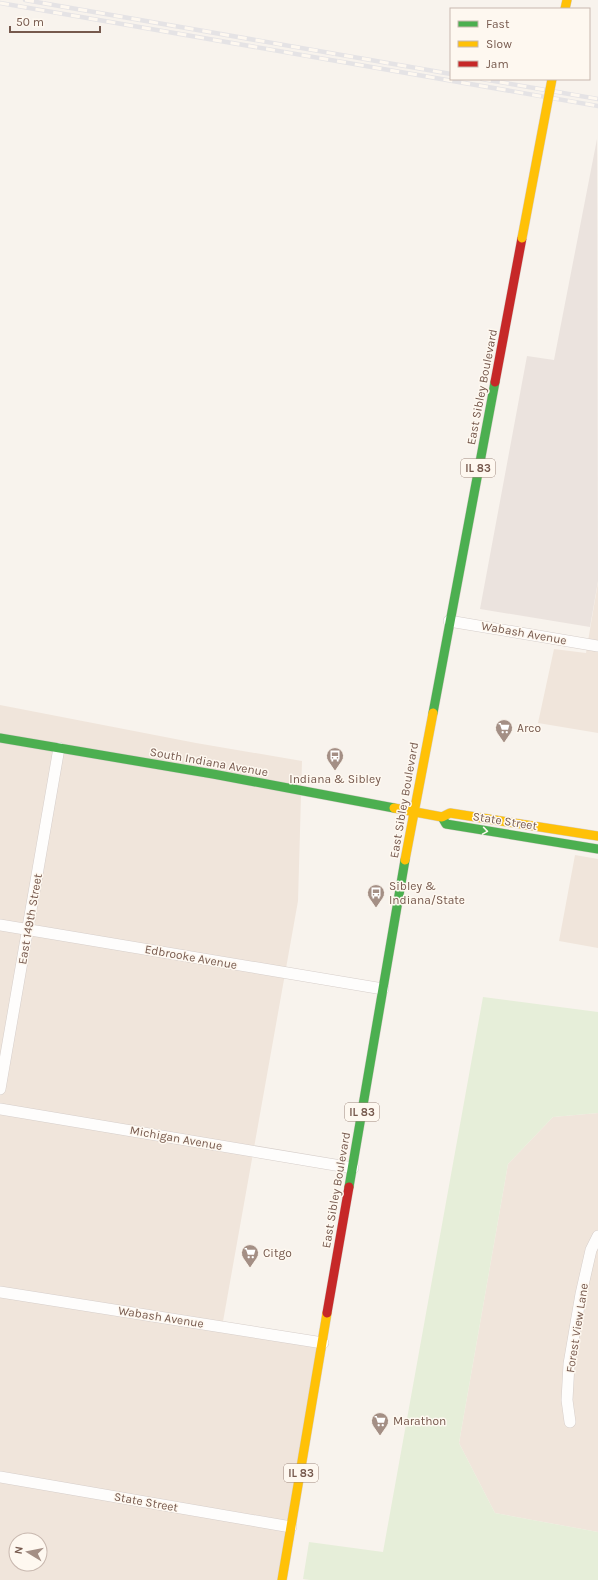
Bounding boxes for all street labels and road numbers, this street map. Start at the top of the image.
street label: East Sibley Boulevard [464,328,500,446]
road number: IL 83 [461,459,495,477]
street label: Wabash Avenue [480,619,568,647]
street label: East Sibley Boulevard [387,741,421,859]
street label: South Indiana Avenue [149,745,269,779]
street label: State Street [472,809,539,833]
street label: East 149th Street [15,872,45,966]
street label: Edbrooke Avenue [144,942,238,972]
road number: IL 83 [345,1103,379,1121]
street label: Michigan Avenue [129,1123,223,1153]
street label: East Sibley Boulevard [319,1131,353,1249]
street label: Forest View Lane [563,1282,591,1374]
street label: Wabash Avenue [117,1303,205,1331]
road number: IL 83 [284,1464,318,1482]
street label: State Street [113,1489,180,1515]

